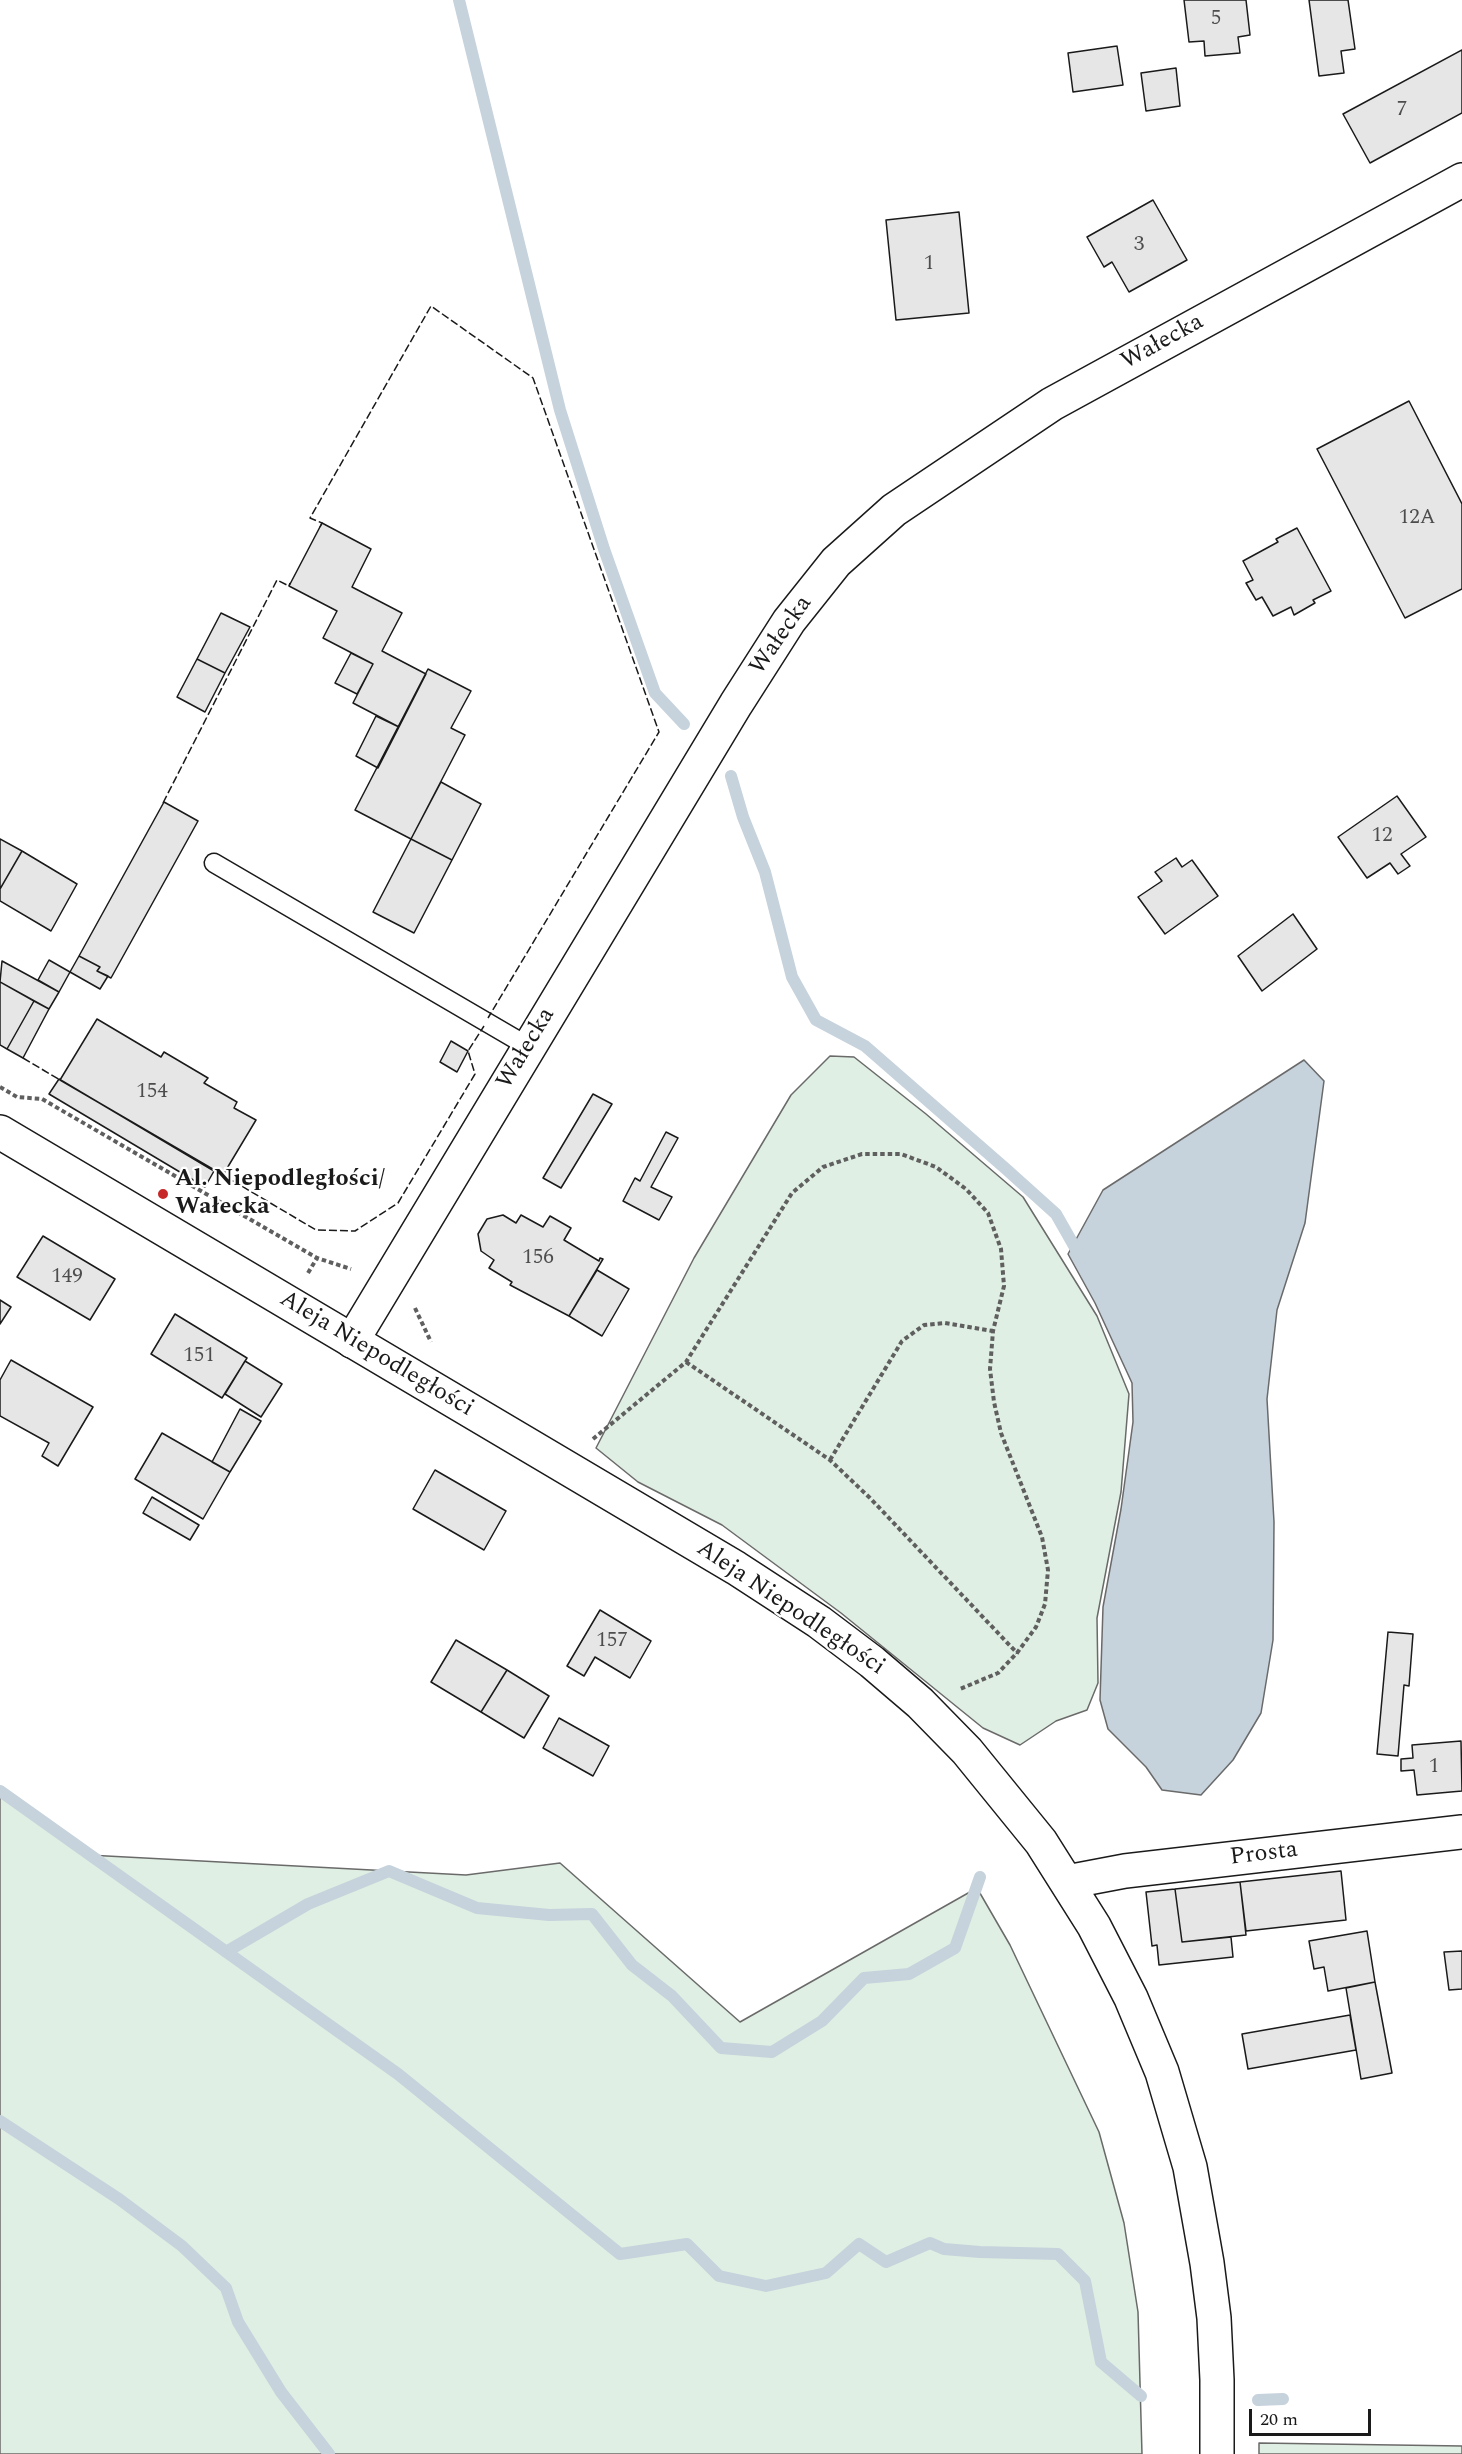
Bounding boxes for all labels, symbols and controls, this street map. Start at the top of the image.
house number: 5 [1211,7,1221,33]
house number: 7 [1397,98,1407,124]
house number: 3 [1134,233,1144,259]
house number: 1 [924,252,934,278]
street label: Wałecka [1117,309,1209,377]
house number: 12A [1399,506,1435,532]
street label: Wałecka [745,591,819,681]
house number: 12 [1372,824,1392,850]
street label: Wałecka [492,1003,562,1095]
house number: 154 [136,1080,168,1106]
place label: Al. Niepodległości/ Wałecka [175,1166,385,1222]
marker: Al. Niepodległości/ Wałecka [156,1187,170,1201]
house number: 156 [522,1246,554,1272]
house number: 149 [51,1265,83,1291]
street label: Aleja Niepodległości [274,1286,478,1424]
house number: 151 [183,1344,215,1370]
street label: Aleja Niepodległości [690,1535,890,1683]
house number: 157 [596,1629,628,1655]
house number: 1 [1429,1755,1439,1781]
street label: Prosta [1229,1837,1299,1873]
scale bar [1252,2397,1374,2435]
text: 20 m [1260,2406,1298,2433]

